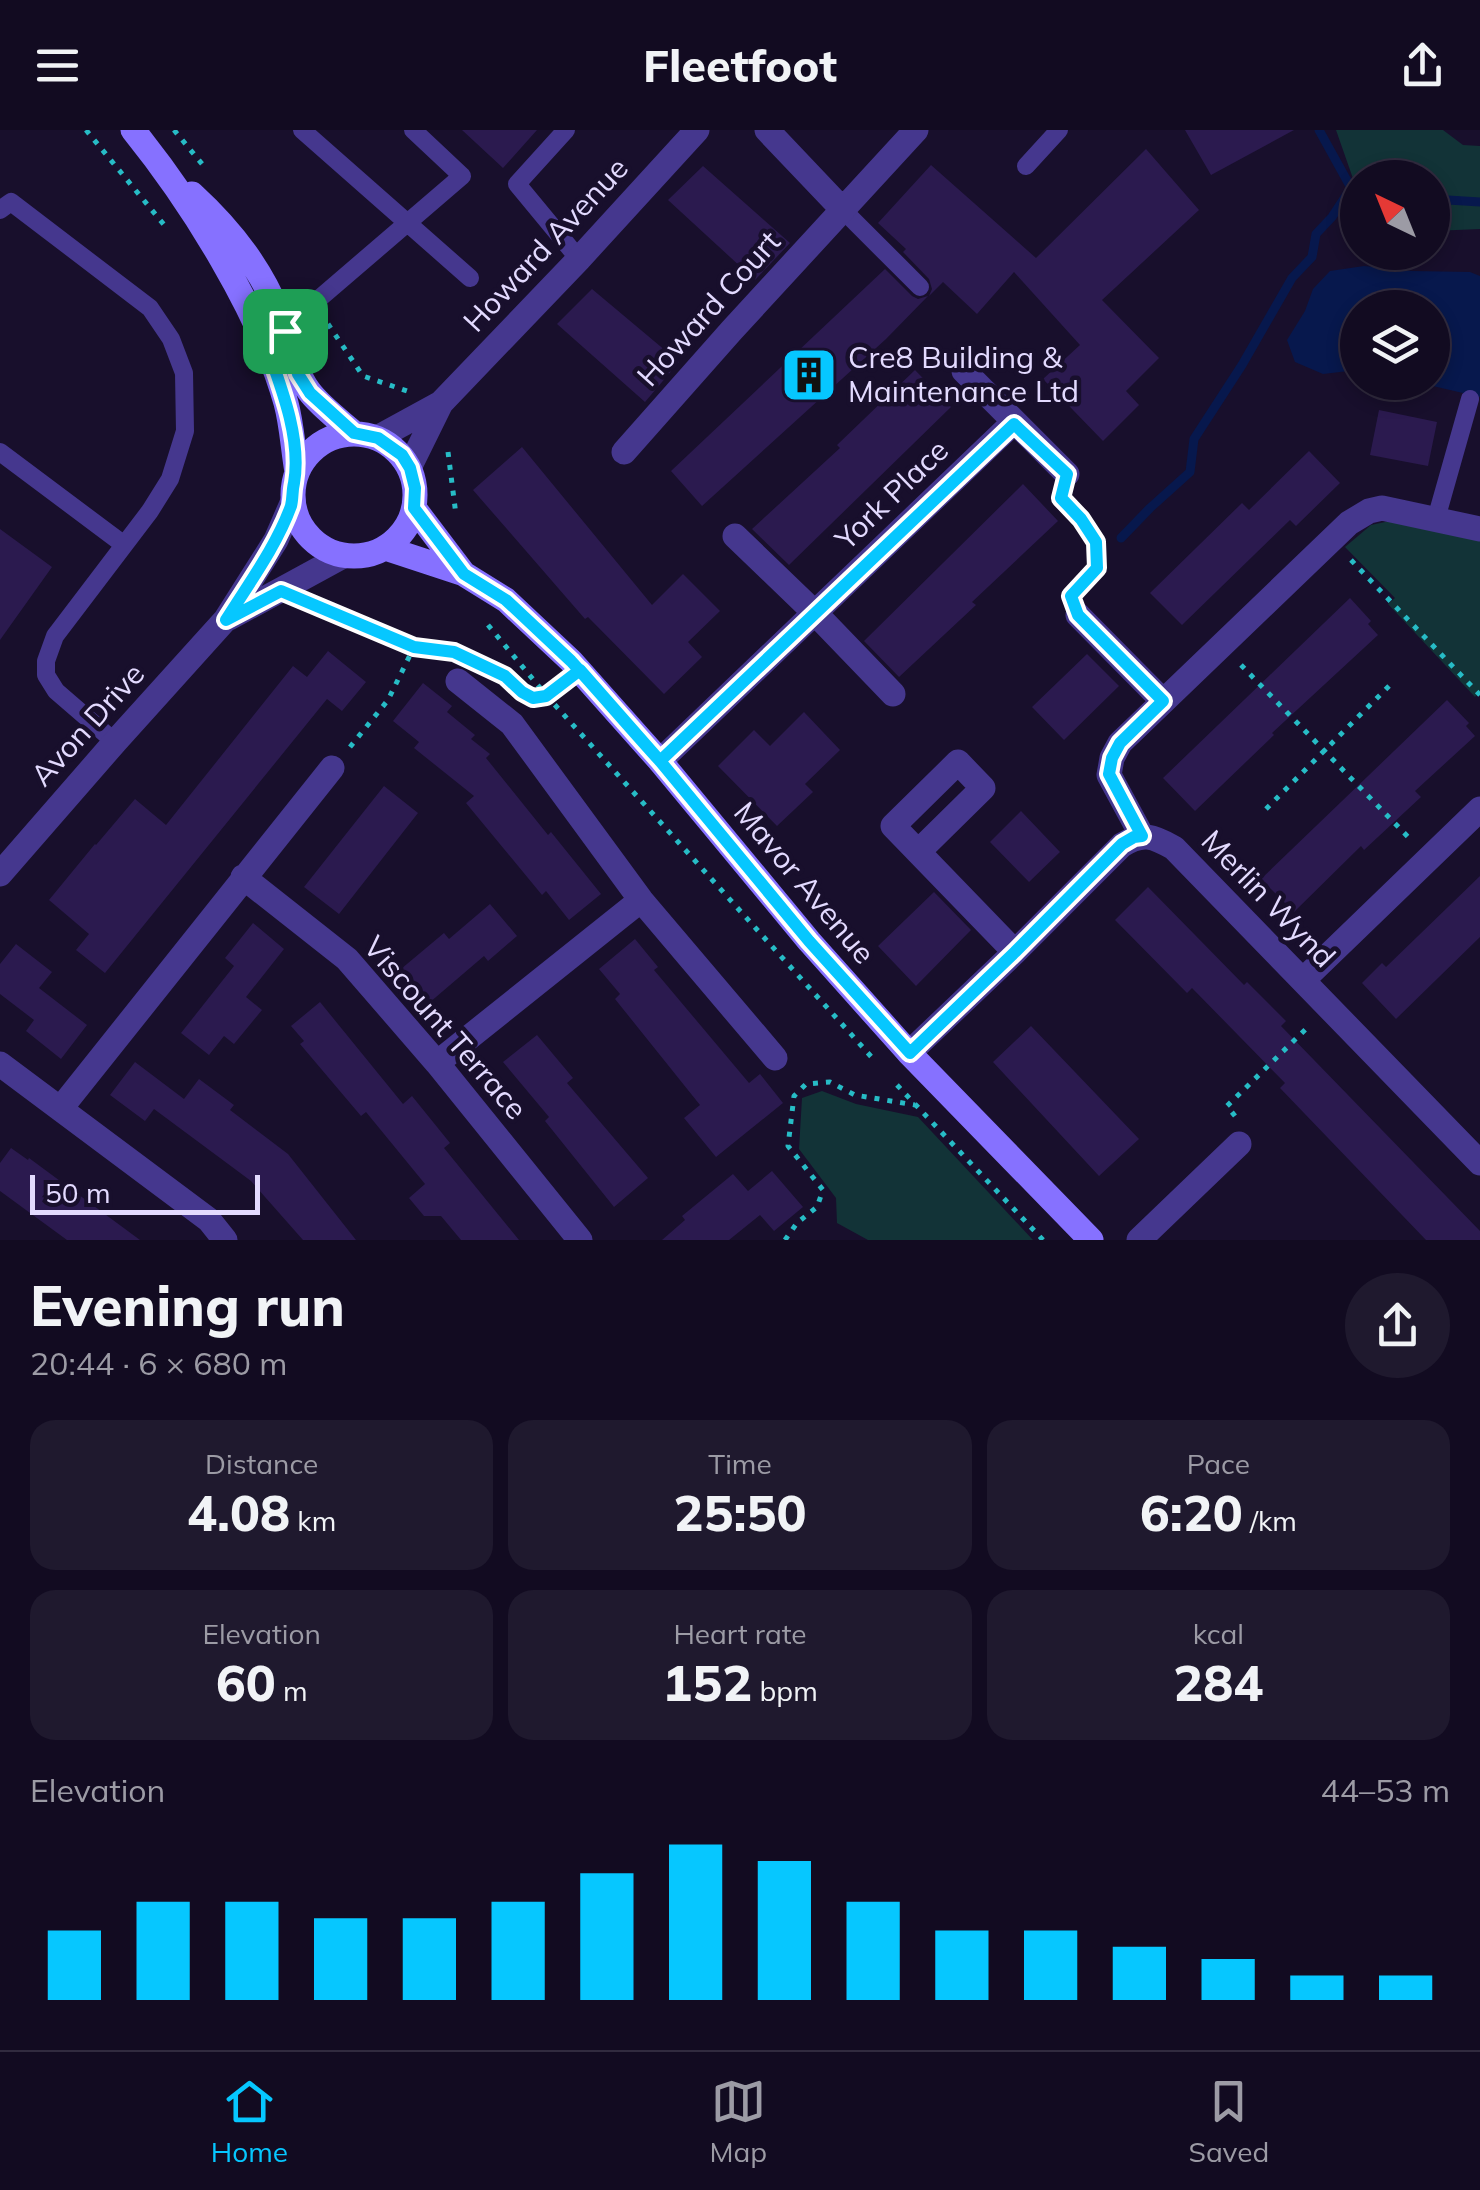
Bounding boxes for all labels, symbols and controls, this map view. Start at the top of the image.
text: Fleetfoot [643,37,837,93]
icon: menu [30,38,85,93]
icon: share [1395,38,1450,93]
street label: Howard Avenue [455,149,636,339]
north arrow [1340,160,1450,270]
map controls [1340,160,1450,400]
street label: Howard Court [628,223,788,394]
pin [243,289,328,374]
button: layers [1340,290,1450,400]
icon: arrive [258,304,313,359]
place label: Cre8 Building & Maintenance Ltd [848,338,1079,410]
building icon: Cre8 Building & Maintenance Ltd [779,345,839,405]
street label: York Place [826,431,956,558]
street label: Avon Drive [22,655,152,794]
street label: Mavor Avenue [726,794,883,971]
street label: Merlin Wynd [1194,822,1344,975]
street label: Viscount Terrace [356,928,536,1127]
scale bar [30,1170,260,1214]
text: 50 m [45,1175,111,1210]
text: Evening run [30,1271,345,1340]
button: share [1345,1273,1450,1378]
text: 20:44 · 6 × 680 m [30,1343,287,1383]
text: Distance [205,1446,318,1481]
text: Time [708,1446,772,1481]
text: Pace [1187,1446,1250,1481]
text: 4.08 [187,1481,290,1544]
text: 25:50 [673,1481,806,1544]
text: 6:20 [1140,1481,1243,1544]
text: km [290,1503,336,1538]
text: /km [1243,1503,1297,1538]
text: Elevation [202,1616,321,1651]
text: Heart rate [673,1616,807,1651]
text: kcal [1193,1616,1244,1651]
text: 60 [216,1651,276,1714]
text: 152 [662,1651,752,1714]
text: 284 [1173,1651,1263,1714]
text: m [276,1673,308,1708]
text: bpm [752,1673,818,1708]
text: Elevation [30,1770,165,1810]
text: 44–53 m [1321,1770,1450,1810]
tab: Home [211,2074,288,2169]
tab: Map [709,2074,767,2169]
tab: Saved [1188,2074,1269,2169]

